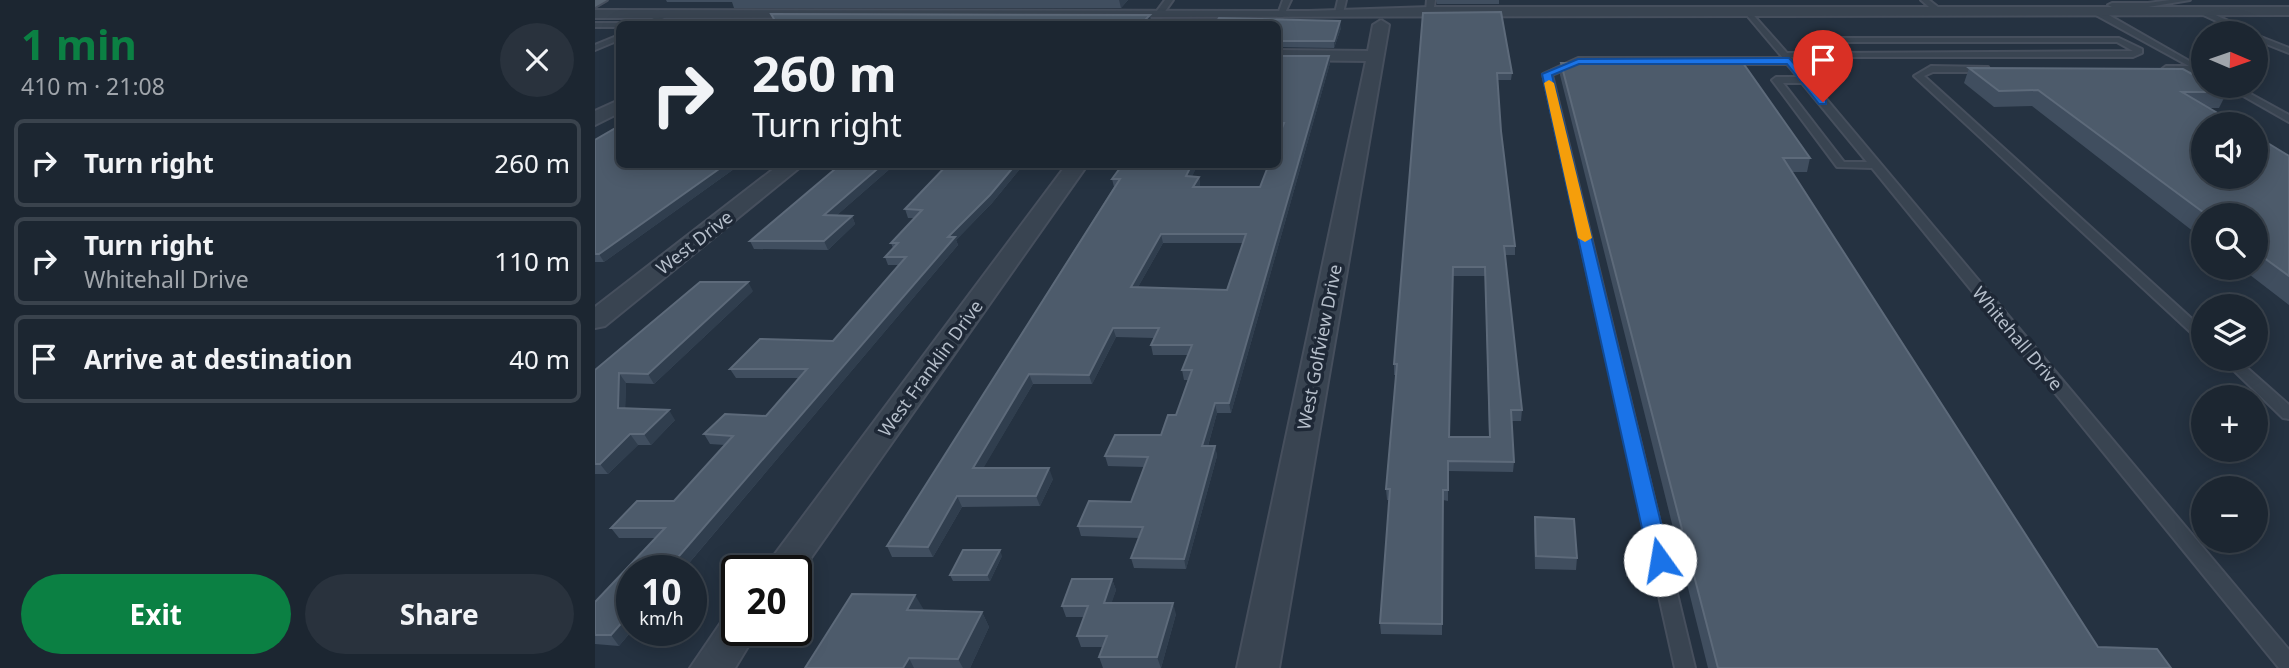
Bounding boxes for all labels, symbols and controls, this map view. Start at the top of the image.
text: 1 min [21,15,137,72]
north arrow [2191,21,2268,98]
map controls [2191,21,2268,553]
button: close [500,23,574,97]
pin [1793,30,1853,102]
text: 260 m [752,40,897,106]
icon: arrive [1804,41,1842,79]
icon: right [637,49,728,140]
text: 410 m · 21:08 [21,70,165,102]
text: Turn right [752,103,902,146]
button: sound [2191,112,2268,189]
icon: right [25,144,63,182]
text: Turn right [84,145,214,181]
text: 260 m [494,145,570,181]
button: search [2191,203,2268,280]
street label: West Drive [651,205,737,279]
text: Turn right [84,227,214,263]
icon: right [25,242,63,280]
text: 110 m [494,243,570,279]
street label: West Golfview Drive [1291,262,1347,432]
text: Whitehall Drive [84,263,249,295]
street label: Whitehall Drive [1967,281,2069,395]
button: layers [2191,294,2268,371]
street label: West Franklin Drive [872,295,988,441]
icon: arrive [25,340,63,378]
text: Arrive at destination [84,341,353,377]
text: 40 m [509,341,570,377]
button: + [2191,385,2268,462]
button: − [2191,476,2268,553]
position arrow [1623,523,1697,597]
speed limit sign: 20 [721,555,812,646]
text: 10 [641,568,682,615]
button: Exit [21,574,291,654]
button: Share [305,574,574,654]
text: km/h [639,606,684,630]

